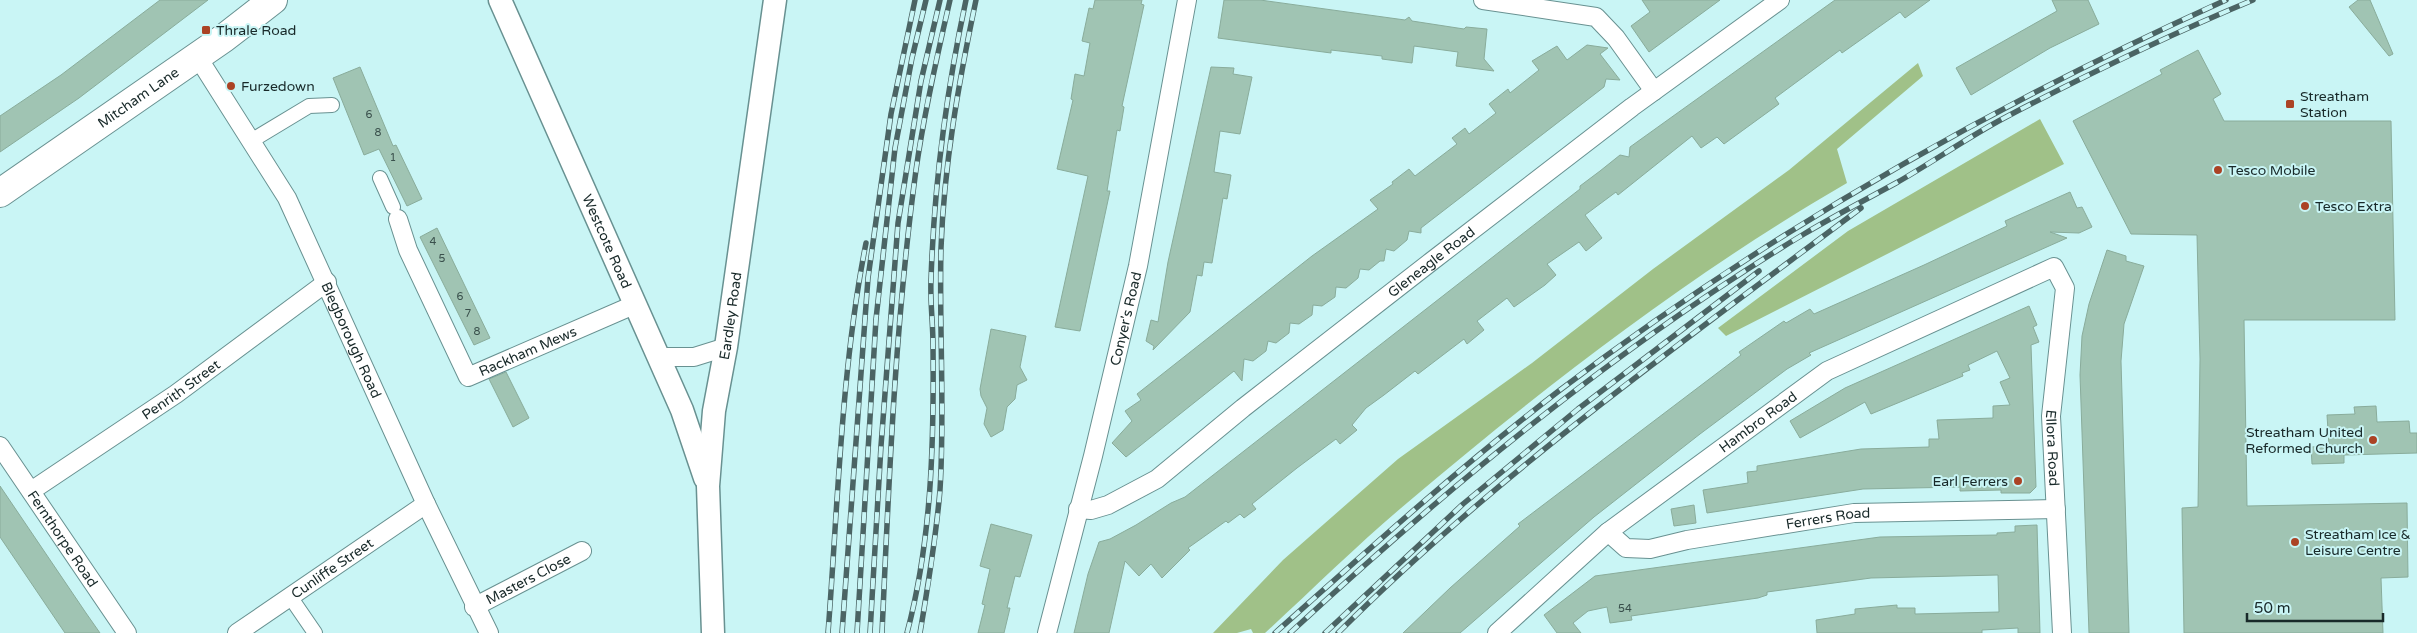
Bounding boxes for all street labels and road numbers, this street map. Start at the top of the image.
street label: Mitcham Lane [95,64,182,132]
street label: Westcote Road [578,192,635,291]
street label: Gleneagle Road [1385,223,1478,301]
street label: Conyer's Road [1107,270,1145,367]
street label: Eardley Road [716,271,746,361]
street label: Blegborough Road [317,279,385,401]
street label: Rackham Mews [476,323,580,380]
street label: Penrith Street [139,356,224,423]
street label: Hambro Road [1716,388,1800,457]
street label: Ellora Road [2042,409,2063,487]
street label: Fernthorpe Road [24,487,101,590]
street label: Ferrers Road [1785,505,1870,533]
street label: Cunliffe Street [288,534,377,603]
street label: Masters Close [483,550,574,608]

